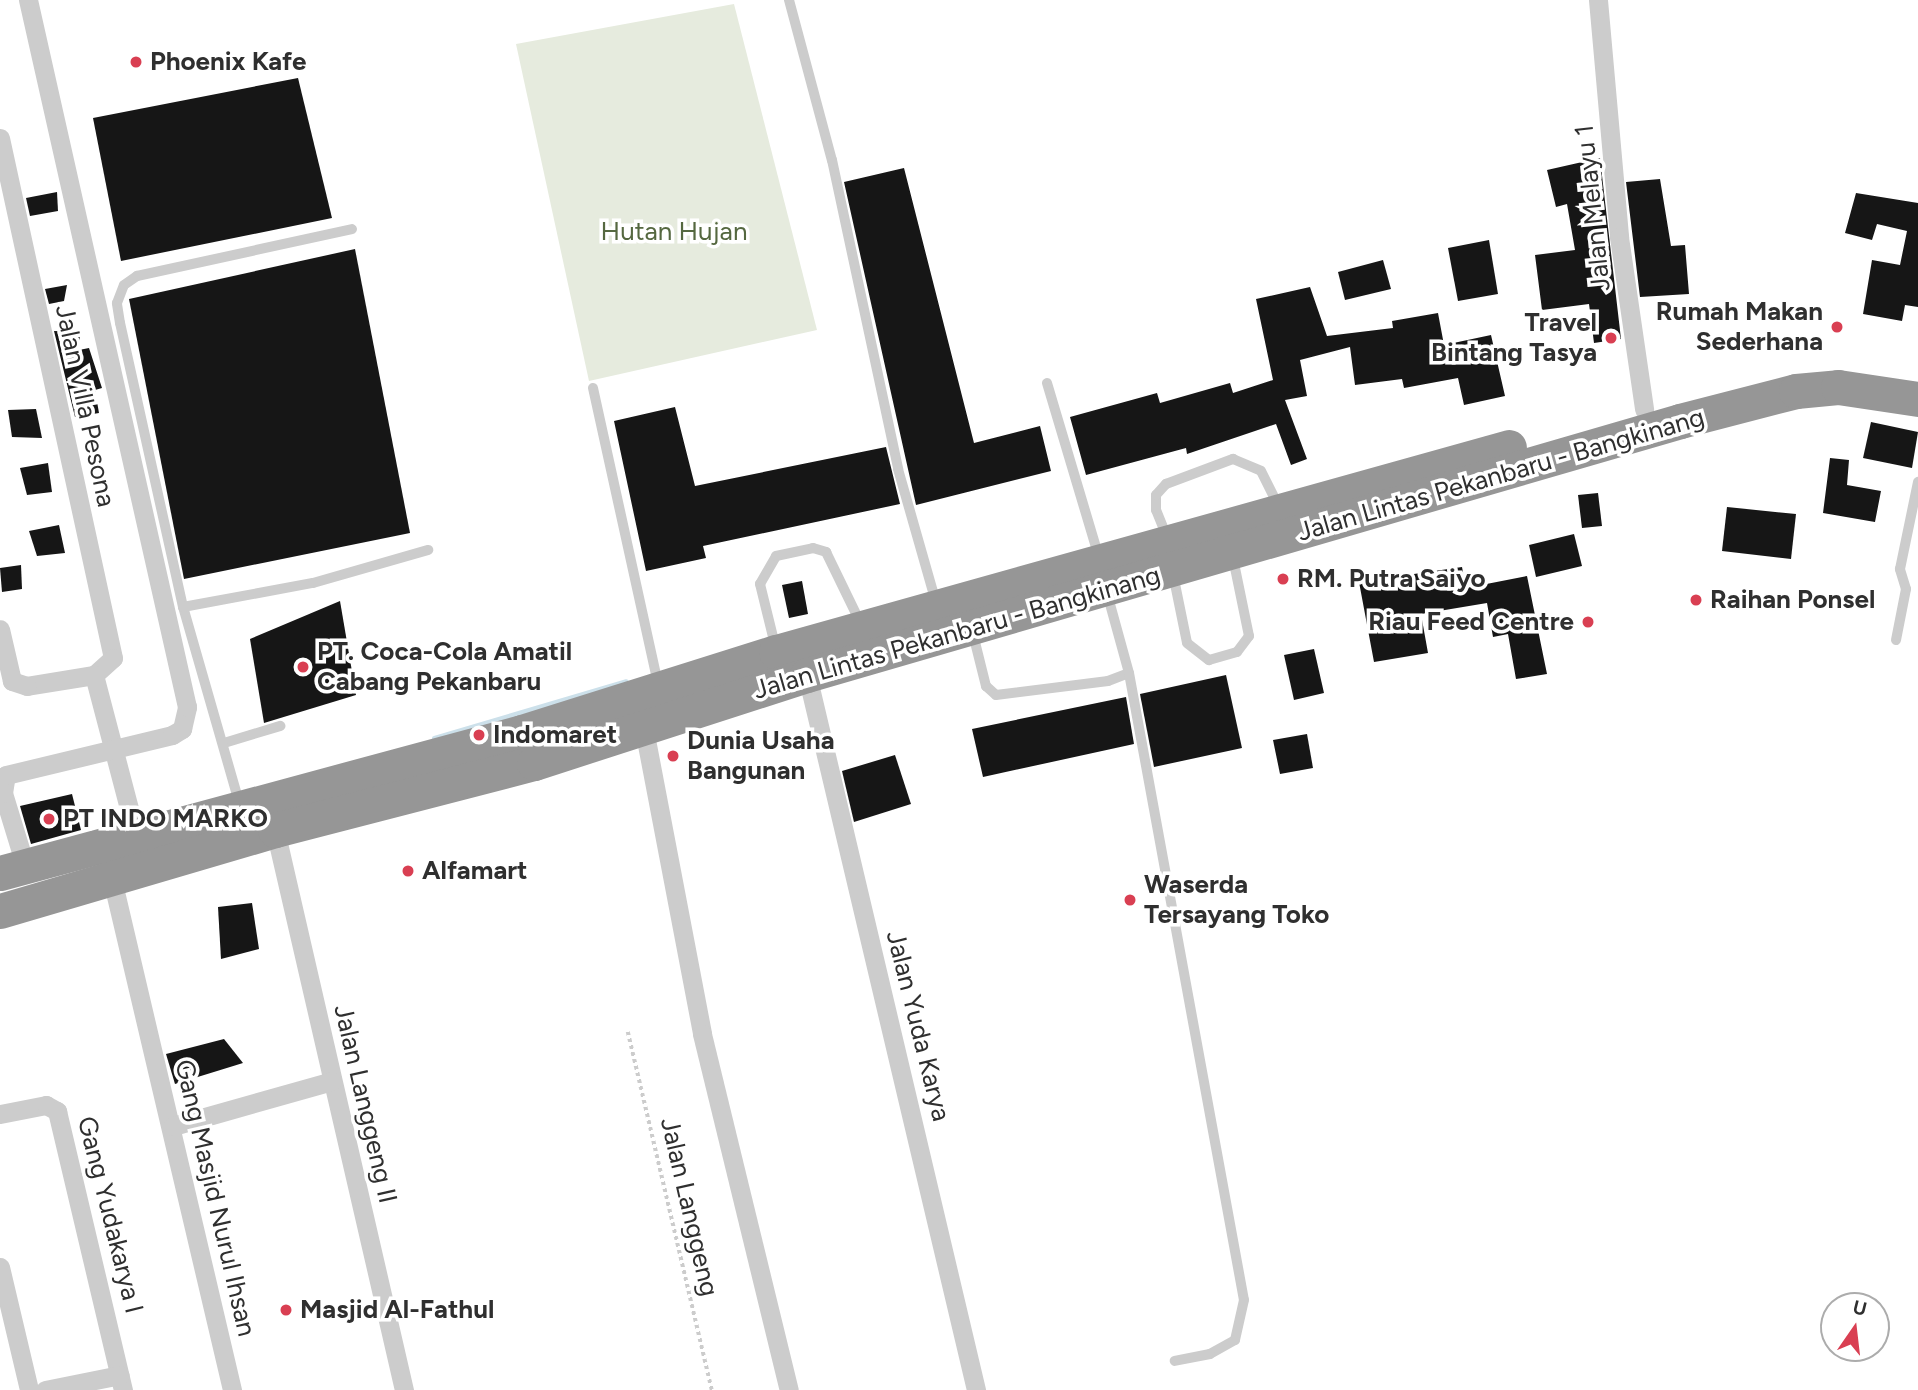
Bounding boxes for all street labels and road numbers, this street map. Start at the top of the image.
street label: Jalan Melayu 1 [1569,123,1617,293]
street label: Jalan Villa Pesona [48,302,122,510]
street label: Jalan Lintas Pekanbaru - Bangkinang [1294,402,1708,548]
street label: Jalan Lintas Pekanbaru - Bangkinang [750,560,1164,706]
street label: Jalan Yuda Karya [879,927,957,1125]
street label: Jalan Langgeng II [327,1002,403,1206]
street label: Gang Masjid Nurul Ihsan [168,1057,262,1339]
street label: Gang Yudakarya I [70,1113,150,1317]
street label: Jalan Langgeng [653,1115,725,1299]

